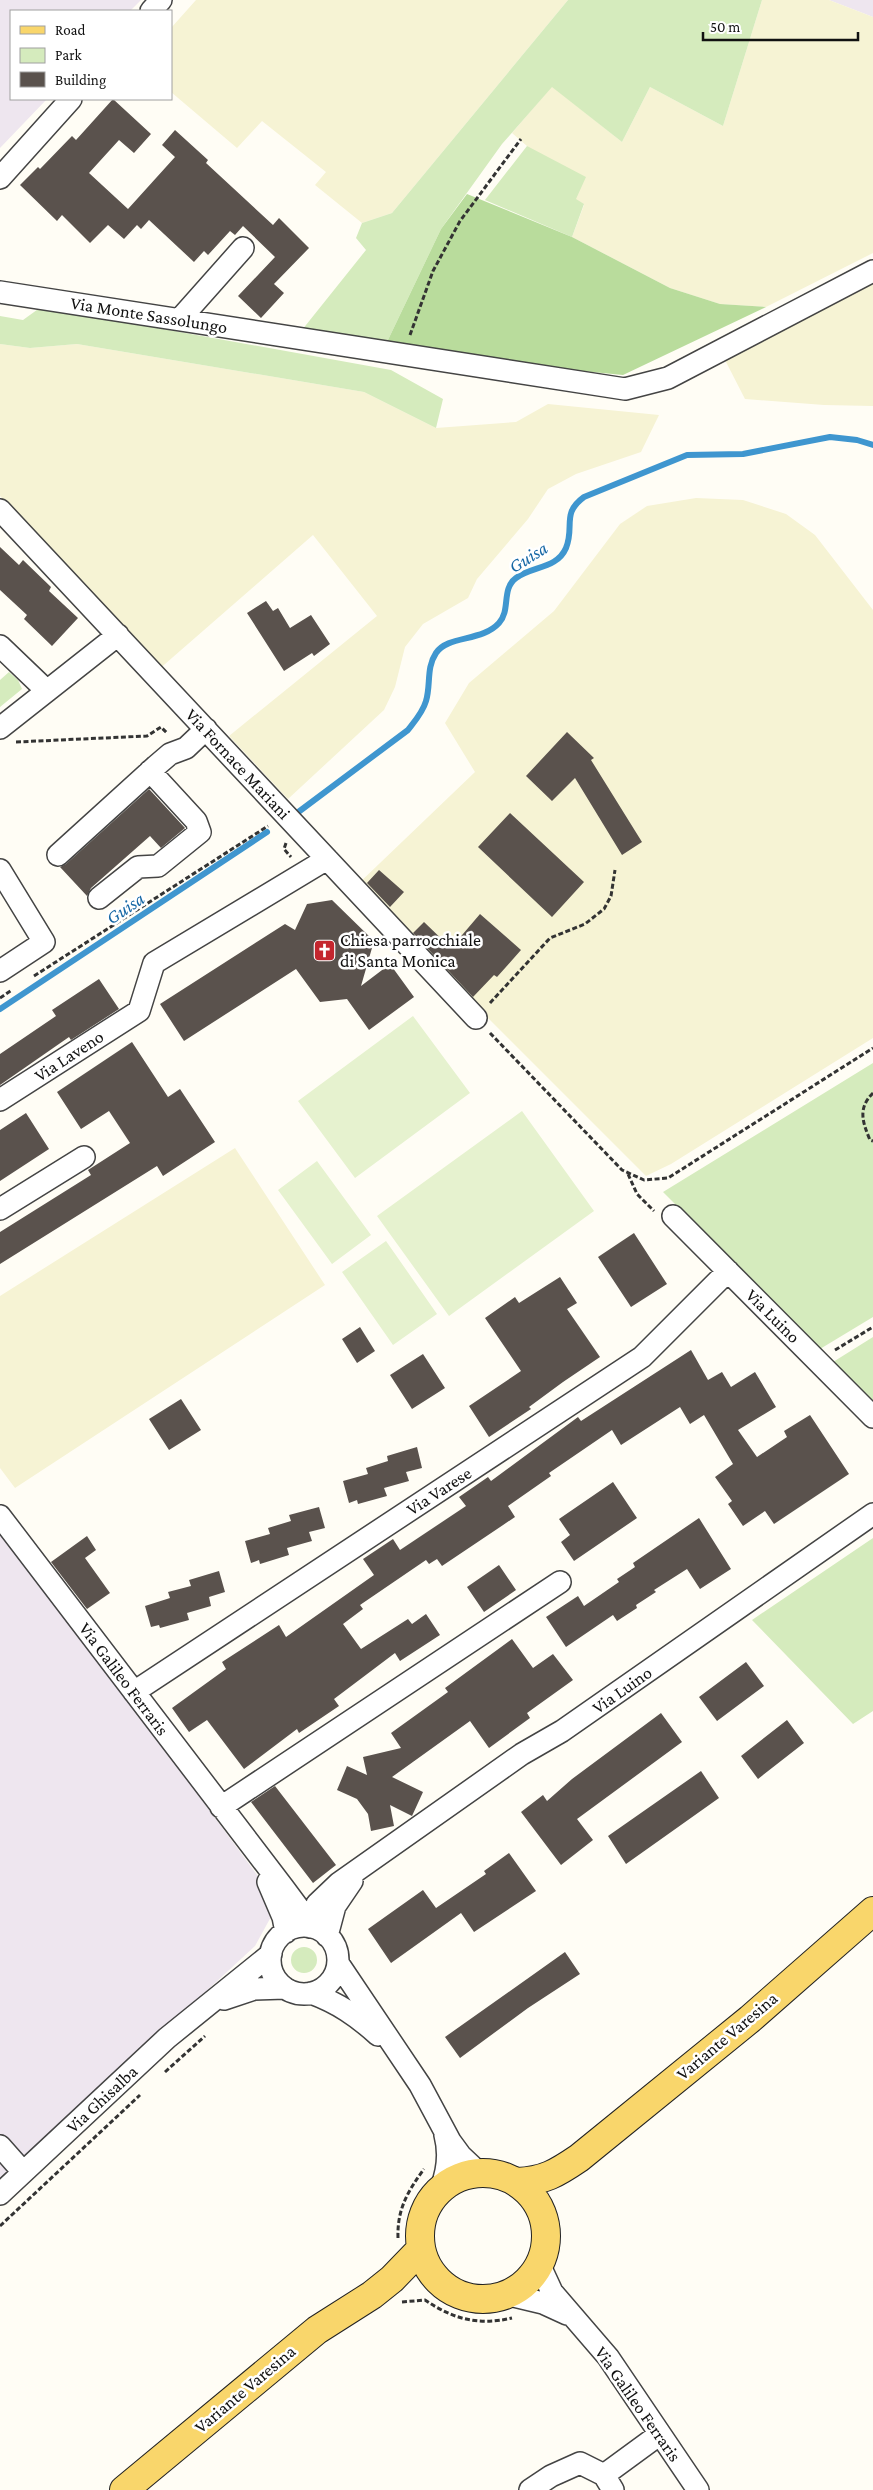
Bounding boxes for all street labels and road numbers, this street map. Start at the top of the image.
street label: Via Monte Sassolungo [69,293,229,337]
street label: Via Fornace Mariani [182,705,295,824]
street label: Via Laveno [31,1026,107,1086]
street label: Via Luino [742,1285,804,1347]
street label: Via Varese [403,1463,475,1519]
street label: Via Galileo Ferraris [75,1619,173,1739]
street label: Via Luino [588,1662,656,1718]
street label: Variante Varesina [672,1988,782,2084]
street label: Via Ghisalba [62,2061,142,2137]
street label: Variante Varesina [190,2341,300,2437]
street label: Via Galileo Ferraris [591,2343,685,2465]

